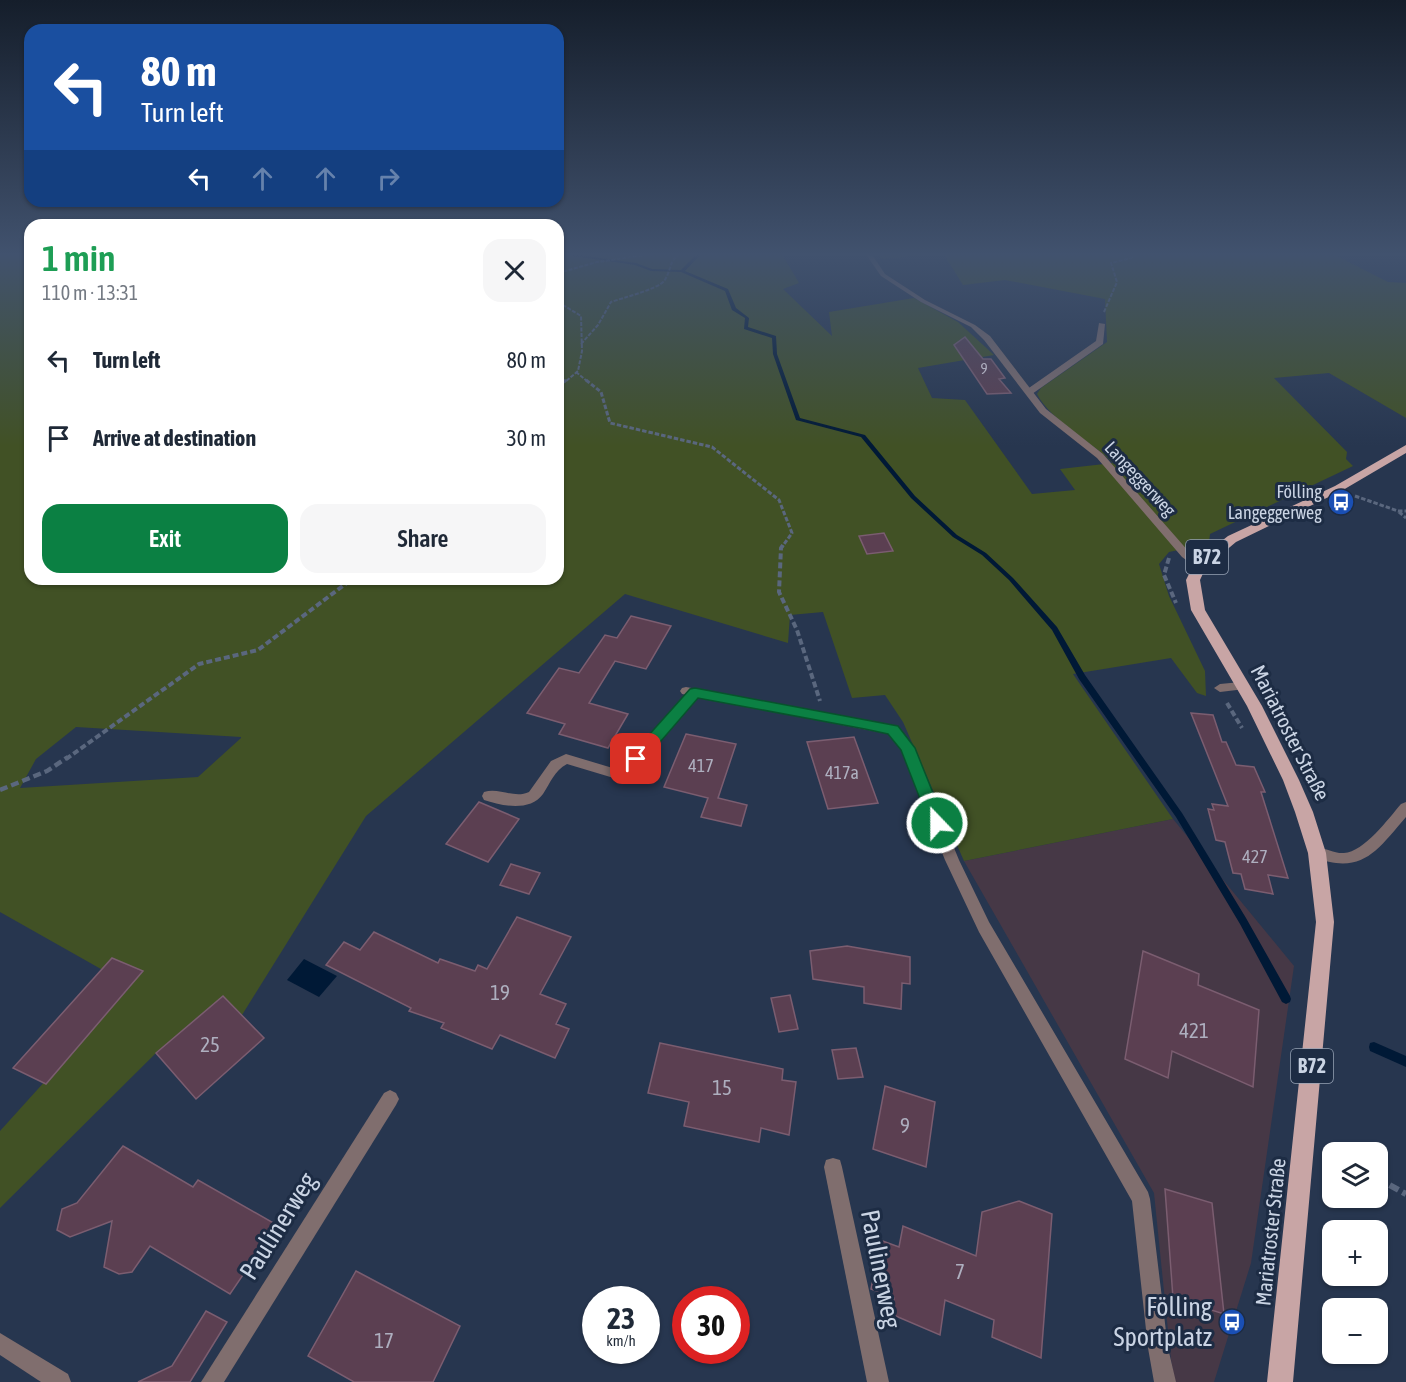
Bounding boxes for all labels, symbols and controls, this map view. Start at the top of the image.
text: 80 m [141,47,216,95]
icon: left [42,48,120,126]
text: Turn left [141,97,224,128]
icon: left [183,162,216,195]
icon: ahead [246,162,279,195]
icon: ahead [309,162,342,195]
icon: right [372,162,405,195]
text: 1 min [42,237,116,279]
button: close [483,239,546,302]
text: 110 m · 13:31 [42,281,138,304]
icon: left [42,344,75,377]
text: Turn left [93,347,160,373]
text: 80 m [506,347,546,373]
house number: 9 [980,360,988,377]
icon: arrive [42,422,75,455]
text: Arrive at destination [93,425,256,451]
text: 30 m [506,425,546,451]
street label: Langeggerweg [1101,437,1180,521]
place label: Fölling Langeggerweg [1228,481,1322,523]
bus stop icon: Fölling Langeggerweg [1326,487,1356,517]
button: Exit [42,504,288,573]
button: Share [300,504,546,573]
road number: B72 [1186,540,1228,574]
street label: Mariatroster Straße [1247,661,1335,804]
pin [610,733,661,784]
icon: arrive [619,742,652,775]
house number: 417 [688,755,714,776]
house number: 417a [825,762,859,783]
position arrow [905,791,969,855]
house number: 427 [1242,846,1268,867]
house number: 19 [490,980,510,1004]
house number: 421 [1179,1018,1209,1042]
house number: 25 [200,1032,220,1056]
road number: B72 [1291,1049,1333,1083]
house number: 15 [712,1075,732,1099]
house number: 9 [900,1113,910,1137]
map controls [1322,1142,1388,1364]
button: layers [1322,1142,1388,1208]
street label: Mariatroster Straße [1250,1157,1290,1307]
street label: Paulinerweg [233,1166,323,1285]
street label: Paulinerweg [855,1207,907,1332]
button: + [1322,1220,1388,1286]
house number: 7 [955,1259,965,1283]
speed limit sign: 30 [672,1286,750,1364]
place label: Fölling Sportplatz [1113,1292,1213,1352]
button: − [1322,1298,1388,1364]
text: 23 [607,1301,635,1335]
bus stop icon: Fölling Sportplatz [1217,1307,1247,1337]
house number: 17 [374,1328,394,1352]
text: km/h [606,1332,636,1349]

